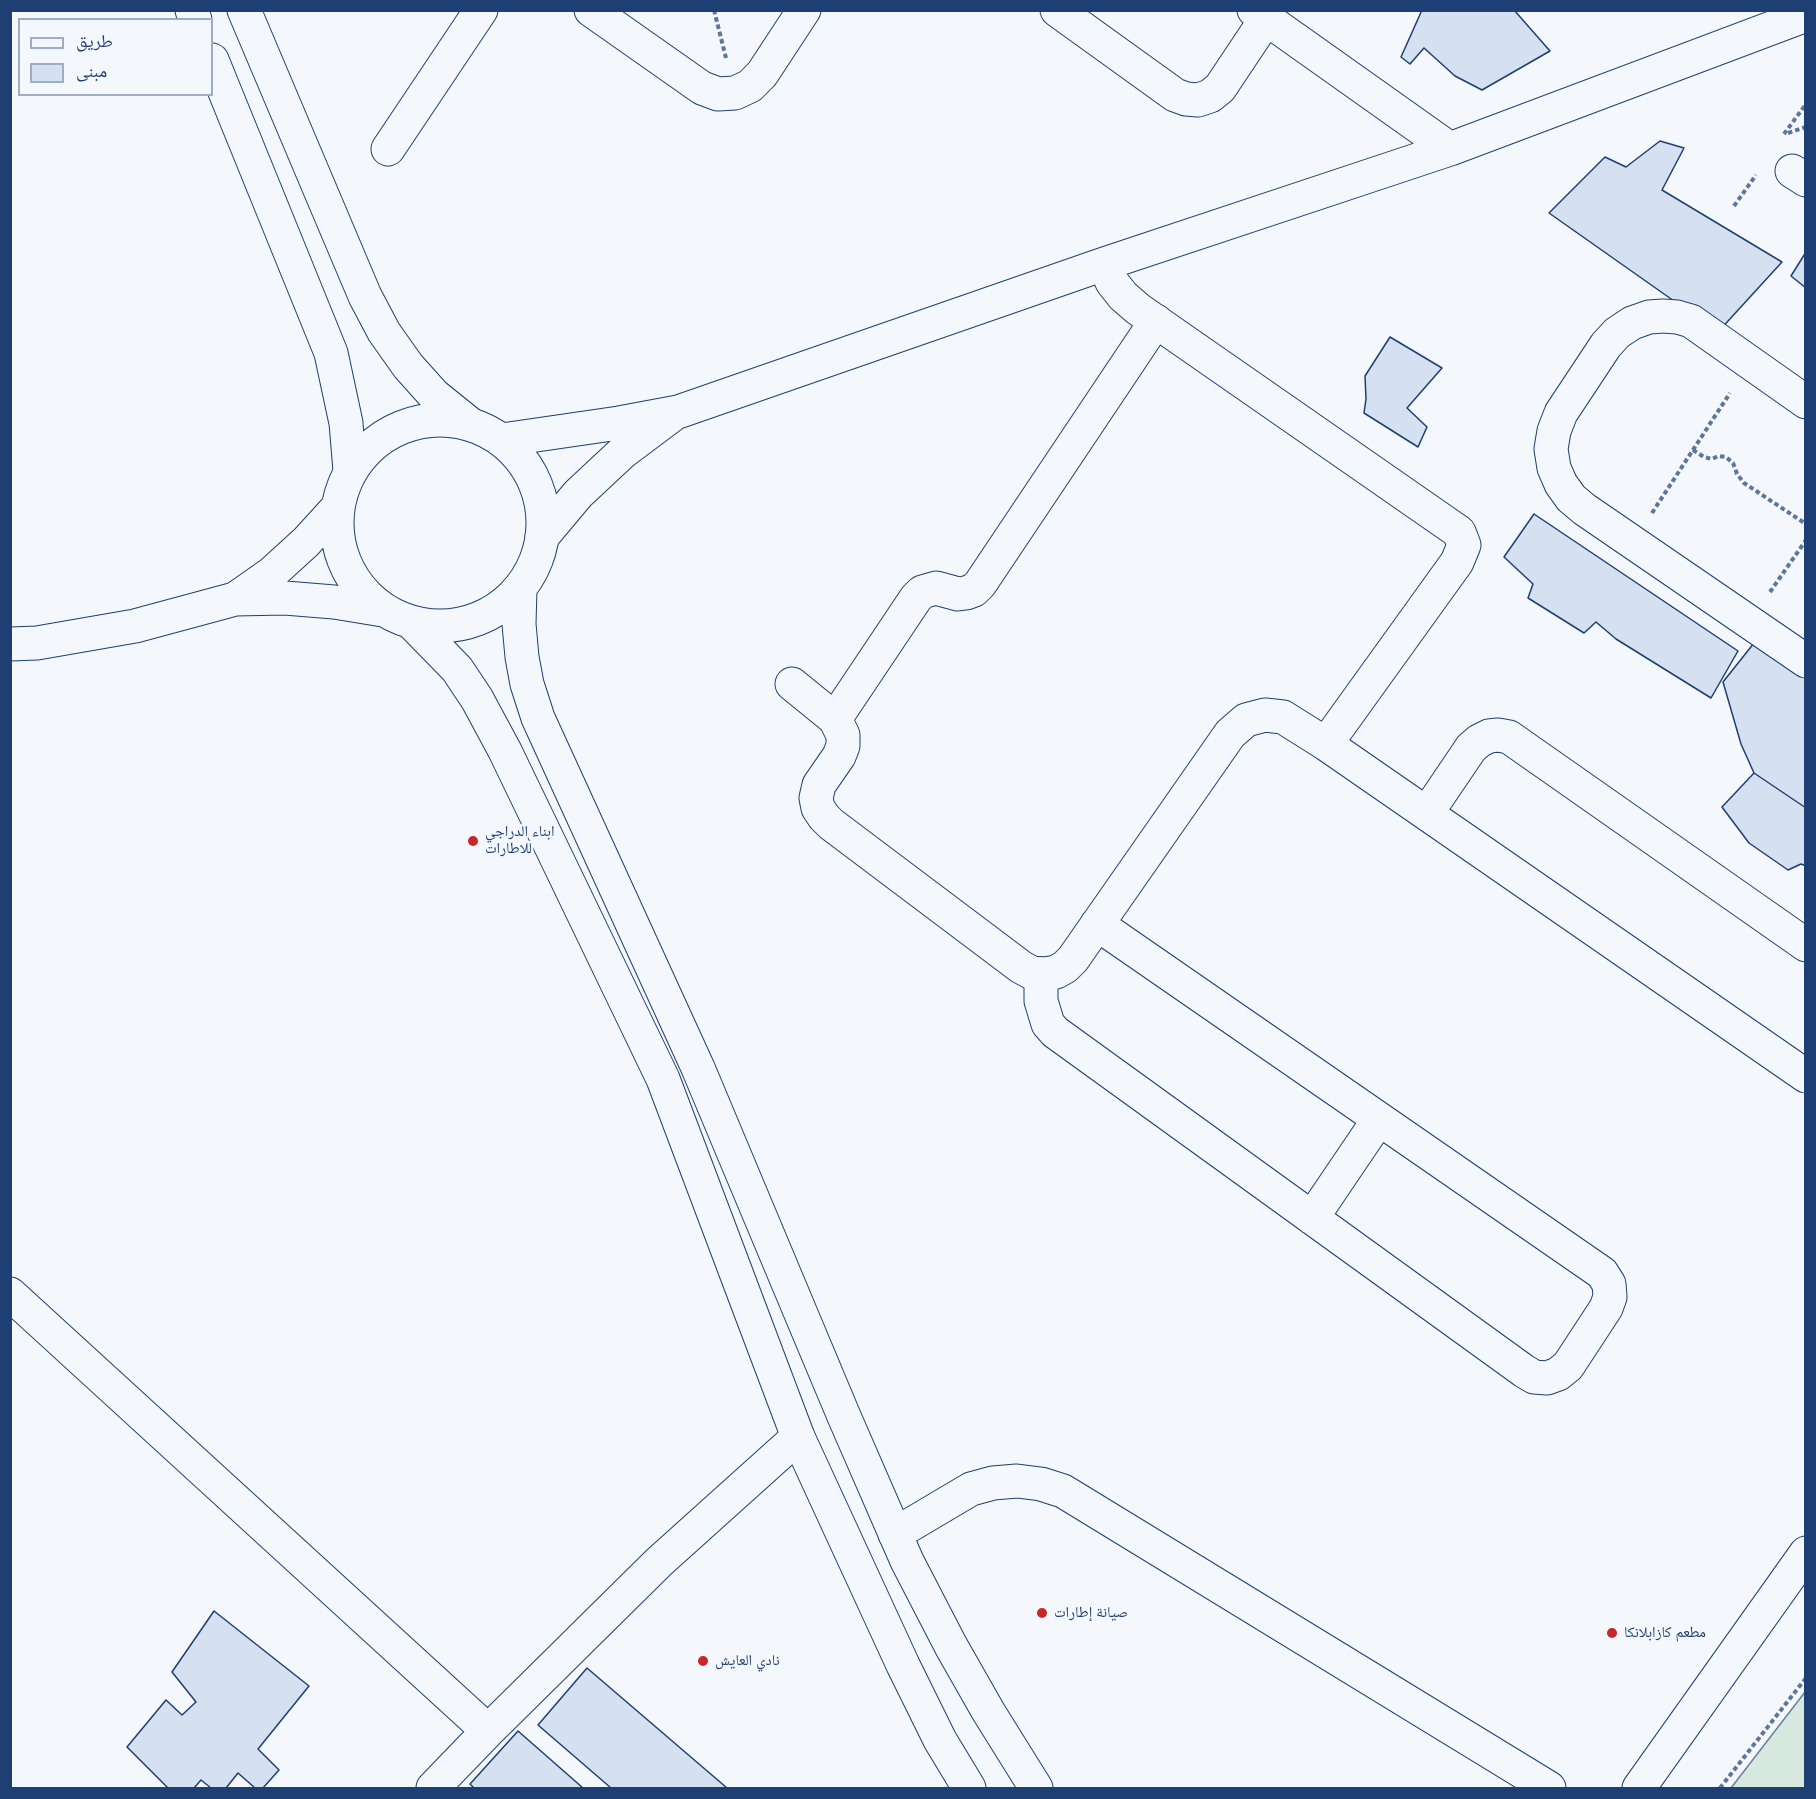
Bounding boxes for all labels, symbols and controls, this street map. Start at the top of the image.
legend [18,18,213,96]
text: طريق [76,29,113,52]
text: مبنى [76,59,107,82]
place label: ابناء الدراجي للاطارات [485,823,554,858]
marker: ابناء الدراجي للاطارات [466,834,480,848]
place label: صيانة إطارات [1054,1604,1128,1622]
marker: صيانة إطارات [1035,1606,1049,1620]
place label: مطعم كازابلانكا [1624,1624,1706,1642]
marker: مطعم كازابلانكا [1605,1626,1619,1640]
place label: نادي العايش [715,1652,780,1670]
marker: نادي العايش [696,1654,710,1668]

